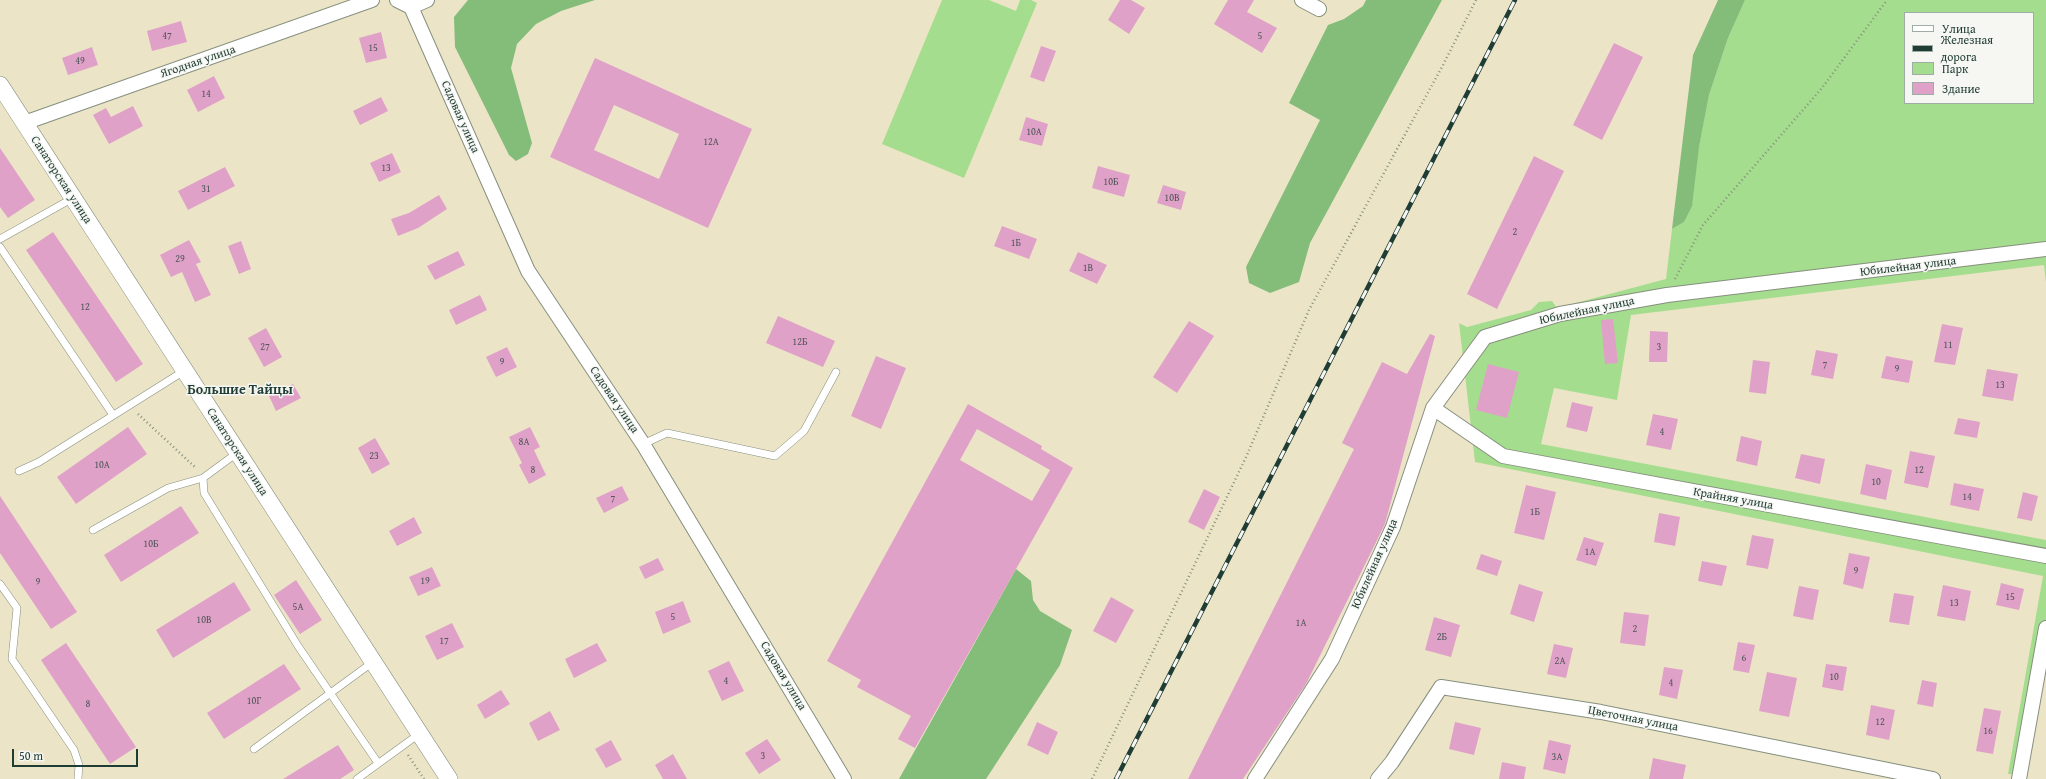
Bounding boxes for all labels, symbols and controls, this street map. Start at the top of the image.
legend [1904,12,2034,104]
text: Улица [1942,20,1976,37]
house number: 47 [162,30,172,42]
house number: 5 [1258,30,1262,42]
text: Железная дорога [1941,31,1993,65]
street label: Ягодная улица [159,42,237,82]
house number: 15 [368,42,378,54]
house number: 49 [75,55,85,67]
text: Парк [1942,60,1968,77]
street label: Садовая улица [438,79,482,155]
text: Здание [1942,80,1980,97]
house number: 14 [201,88,211,100]
house number: 10А [1026,126,1042,138]
street label: Санаторская улица [27,133,95,227]
house number: 12А [703,136,719,148]
house number: 13 [381,162,391,174]
house number: 10Б [1103,176,1119,188]
house number: 31 [201,183,211,195]
house number: 10В [1164,192,1180,204]
house number: 2 [1513,226,1517,238]
house number: 1Б [1011,237,1021,249]
house number: 29 [175,253,185,265]
street label: Юбилейная улица [1859,254,1957,280]
house number: 1В [1083,262,1093,274]
street label: Юбилейная улица [1538,294,1636,328]
house number: 12 [80,301,90,313]
house number: 12Б [792,336,808,348]
house number: 11 [1943,339,1953,351]
house number: 27 [260,341,270,353]
house number: 3 [1657,341,1661,353]
house number: 9 [500,356,504,368]
house number: 7 [1823,359,1827,371]
house number: 9 [1895,363,1899,375]
street label: Садовая улица [586,364,642,436]
house number: 13 [1995,379,2005,391]
district label: Большие Тайцы [187,382,293,398]
street label: Санаторская улица [203,405,271,499]
house number: 4 [1660,426,1664,438]
house number: 8А [519,436,529,448]
house number: 23 [369,450,379,462]
house number: 10А [94,459,110,471]
house number: 8 [531,464,535,476]
house number: 12 [1914,464,1924,476]
house number: 10 [1871,476,1881,488]
street label: Крайняя улица [1692,485,1774,513]
house number: 14 [1962,491,1972,503]
house number: 7 [611,493,615,505]
house number: 1Б [1530,506,1540,518]
street label: Юбилейная улица [1349,517,1401,611]
house number: 10Б [143,538,159,550]
house number: 1А [1585,546,1595,558]
house number: 9 [1854,565,1858,577]
house number: 19 [420,575,430,587]
house number: 9 [36,576,40,588]
house number: 15 [2005,591,2015,603]
house number: 13 [1949,597,1959,609]
house number: 5А [293,601,303,613]
house number: 5 [671,611,675,623]
house number: 10В [196,614,212,626]
house number: 1А [1296,617,1306,629]
house number: 2 [1633,623,1637,635]
house number: 2Б [1437,631,1447,643]
house number: 17 [439,635,449,647]
street label: Садовая улица [757,639,809,713]
house number: 6 [1742,652,1746,664]
house number: 2А [1555,655,1565,667]
house number: 10 [1829,671,1839,683]
house number: 4 [724,675,728,687]
house number: 4 [1669,677,1673,689]
house number: 10Г [247,695,261,707]
house number: 8 [86,698,90,710]
street label: Цветочная улица [1587,703,1679,735]
house number: 12 [1875,716,1885,728]
house number: 16 [1983,725,1993,737]
scale bar [14,741,140,767]
text: 50 m [19,747,43,764]
house number: 3 [761,750,765,762]
house number: 3А [1552,751,1562,763]

